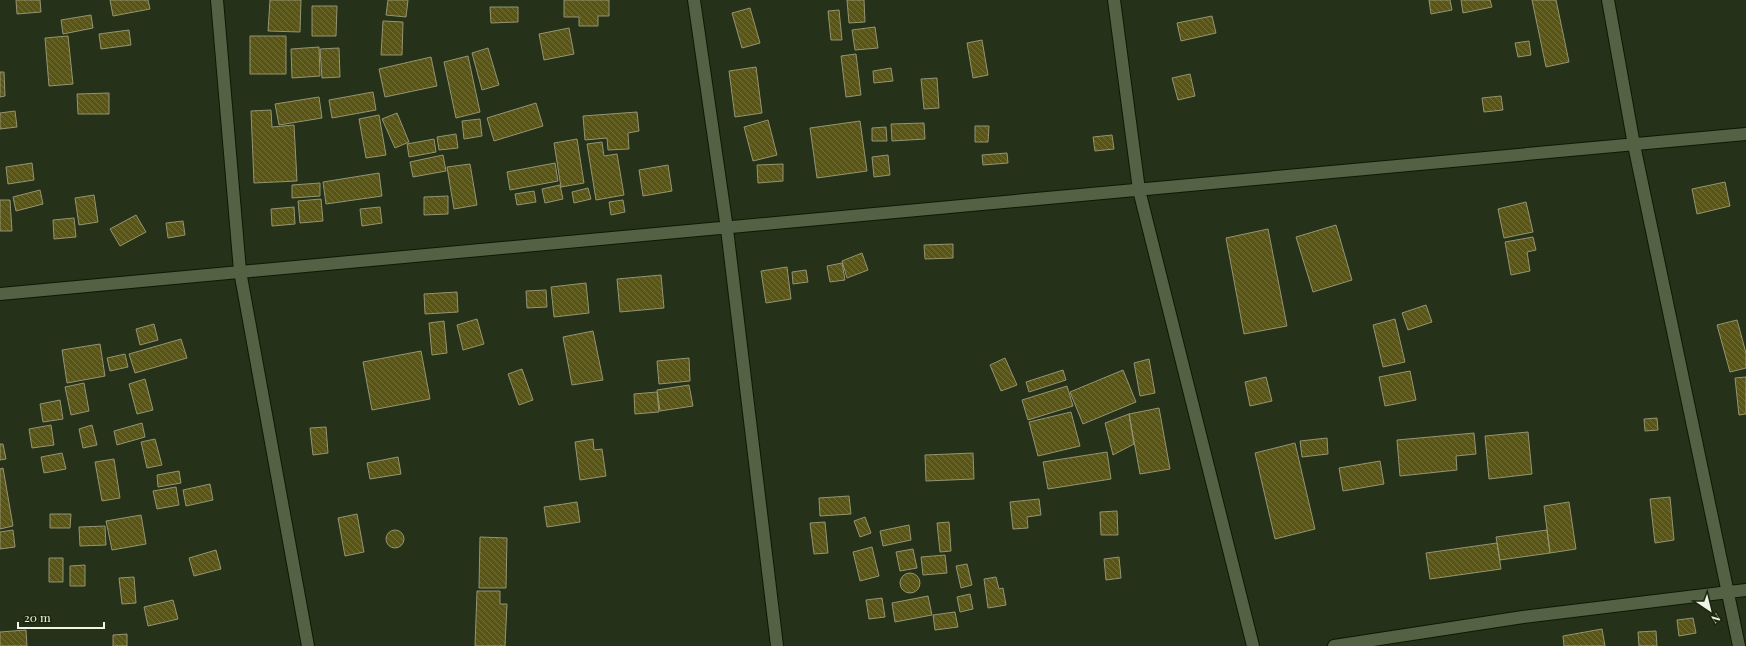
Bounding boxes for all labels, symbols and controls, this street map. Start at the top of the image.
north arrow [1690,590,1730,630]
scale bar [18,604,104,630]
text: 20 m [24,609,51,625]
text: N [1708,610,1724,627]

